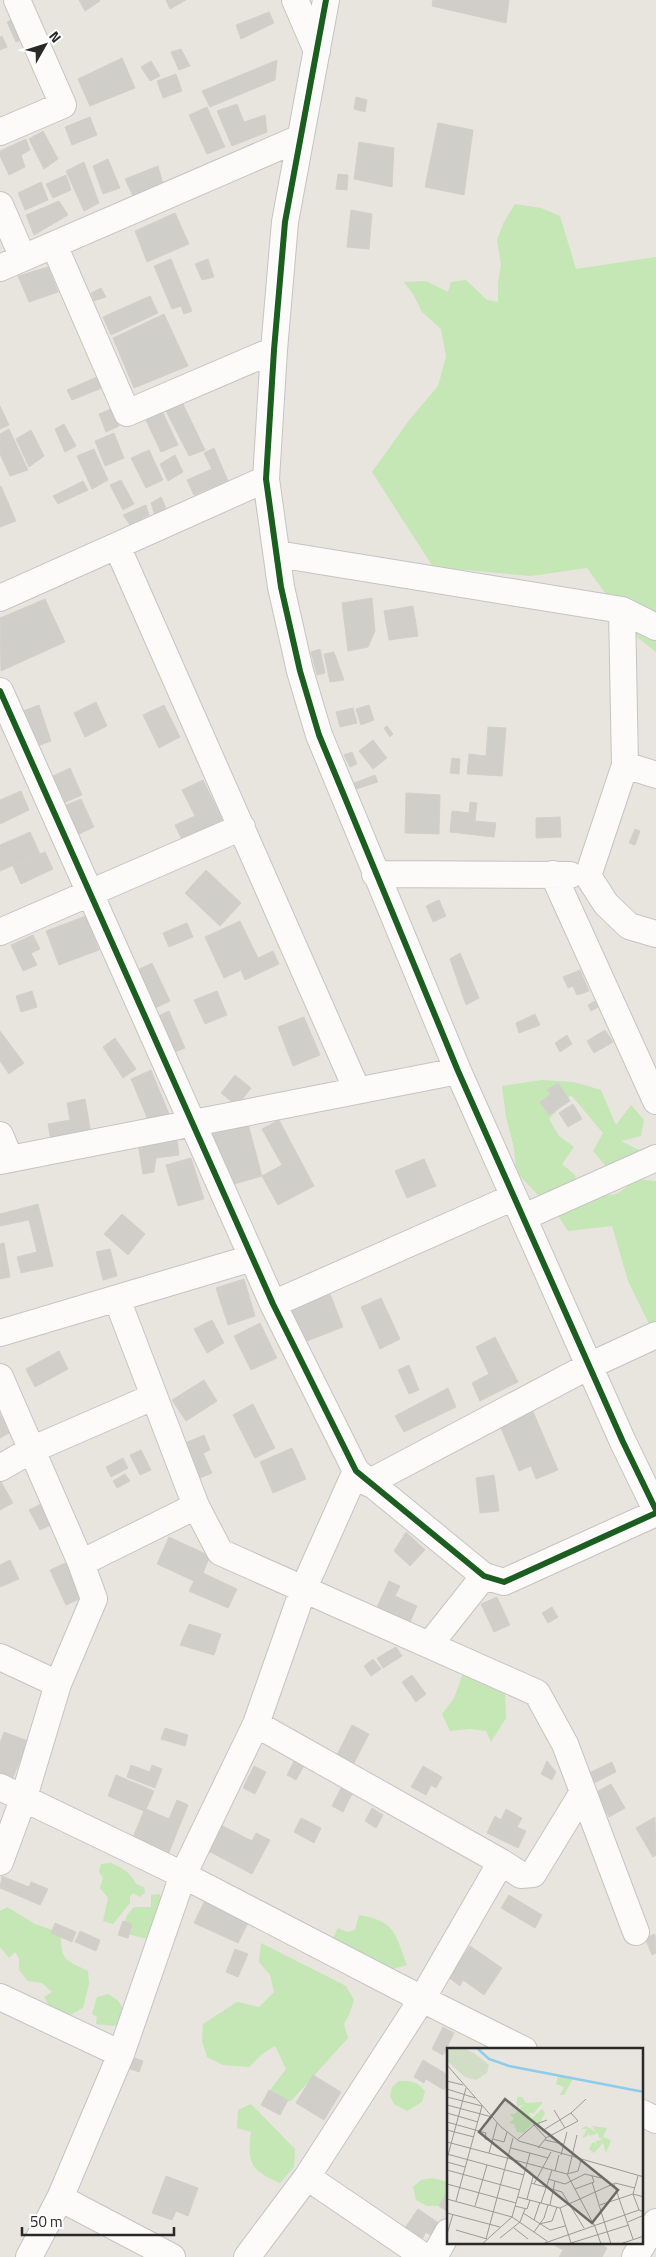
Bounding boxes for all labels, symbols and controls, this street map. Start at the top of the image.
north arrow [20,20,70,70]
text: N [44,26,67,47]
inset map [447,2048,644,2244]
scale bar [22,2204,175,2236]
text: 50 m [30,2210,63,2233]

